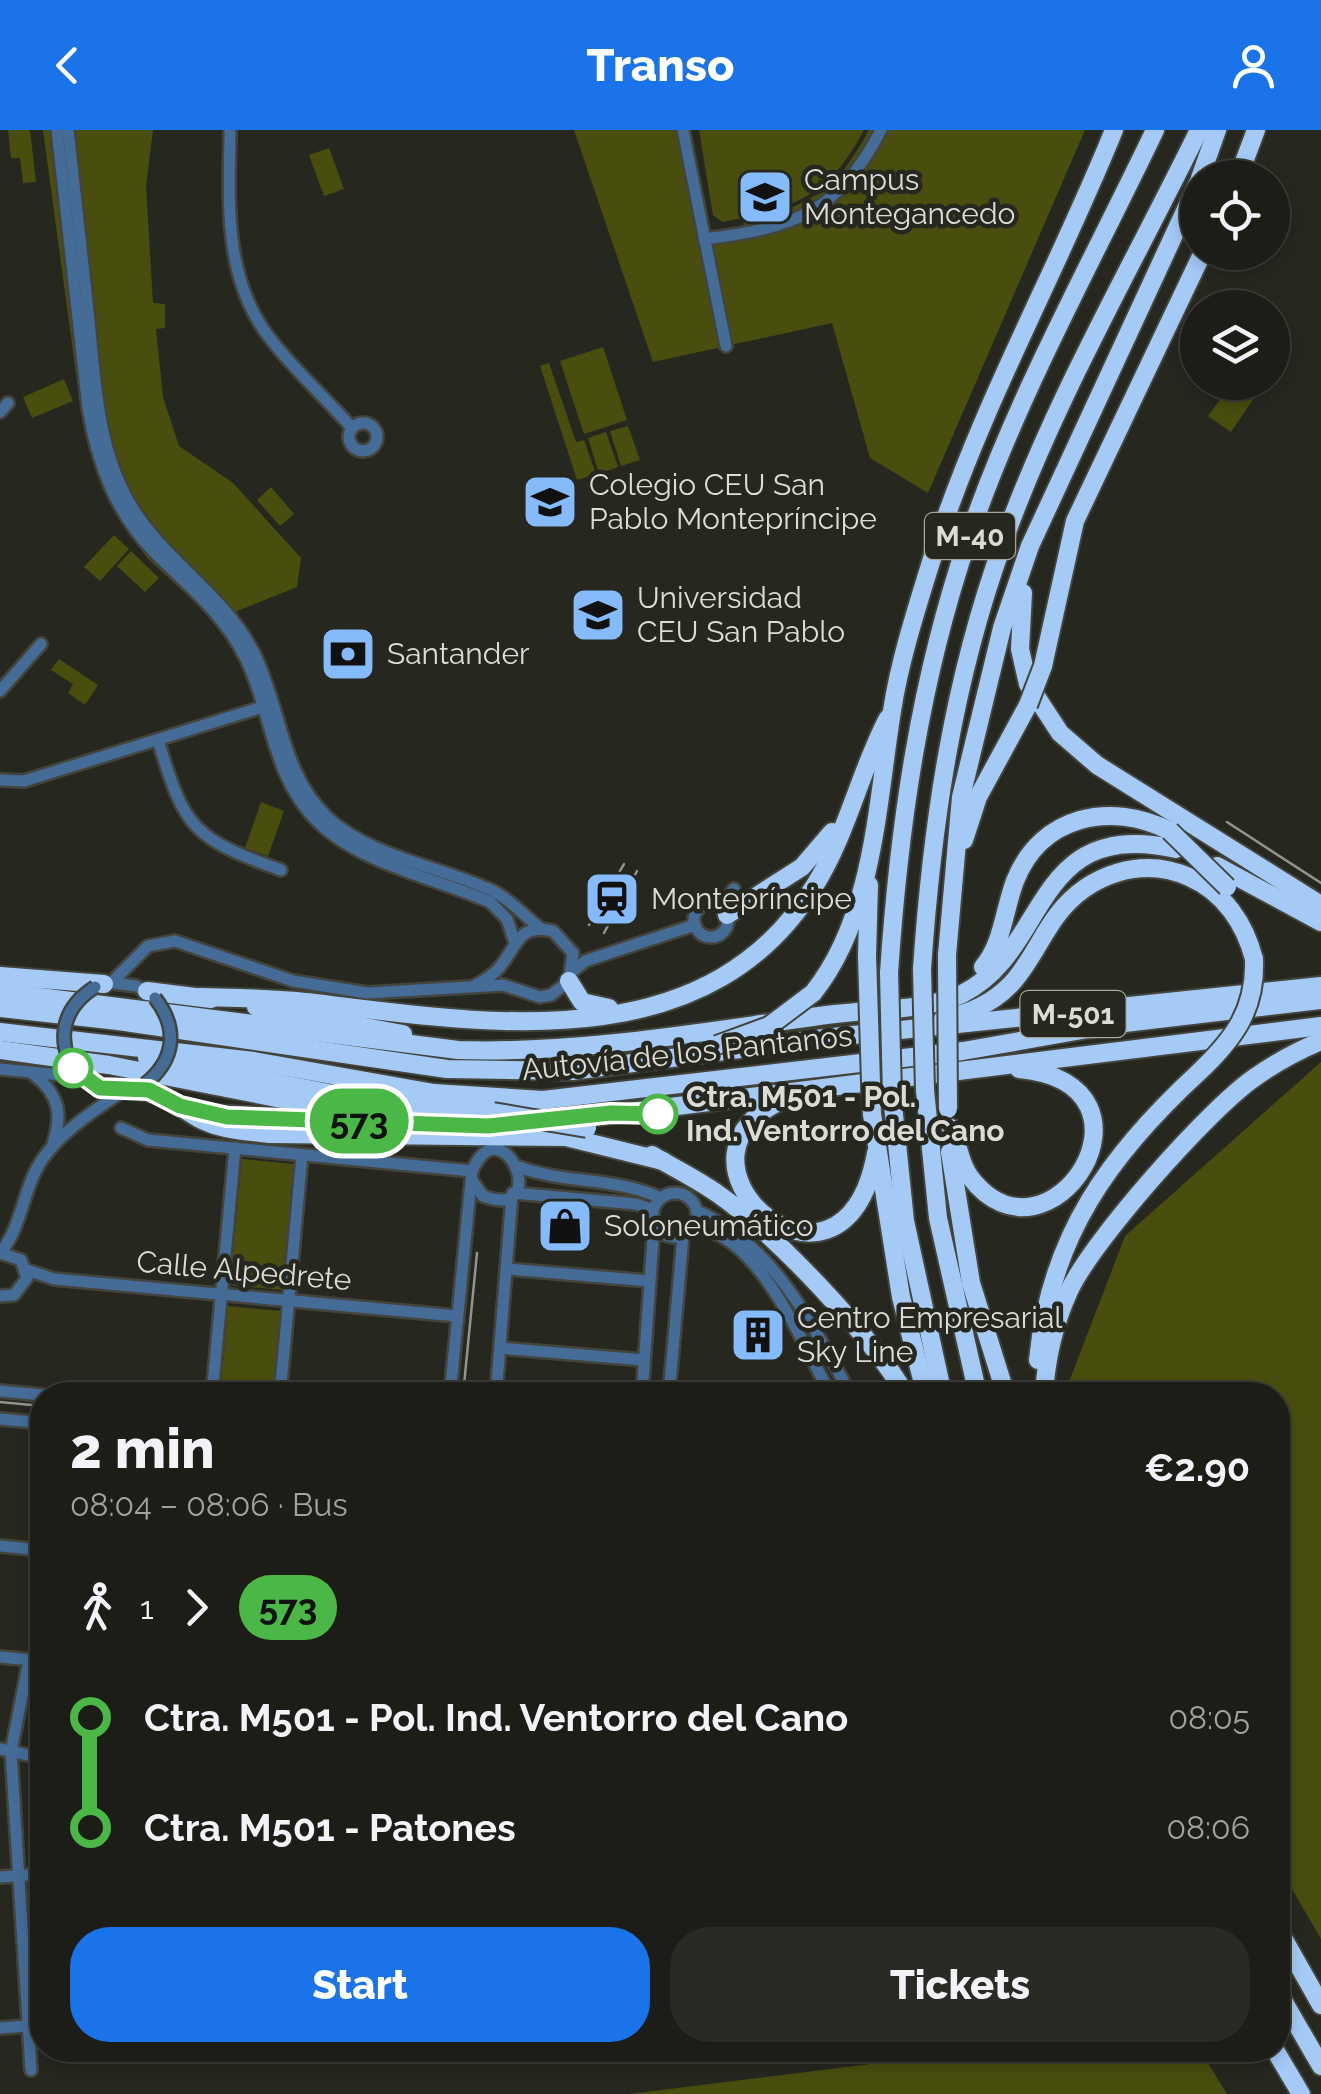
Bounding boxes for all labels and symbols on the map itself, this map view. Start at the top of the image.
place label: Campus Montegancedo [804,162,1015,231]
school or university icon: Campus Montegancedo [735,167,795,227]
place label: Colegio CEU San Pablo Montepríncipe [589,467,877,536]
school or university icon: Colegio CEU San Pablo Montepríncipe [520,472,580,532]
road number: M-40 [925,513,1015,559]
place label: Universidad CEU San Pablo [637,580,845,649]
school or university icon: Universidad CEU San Pablo [568,585,628,645]
bank icon: Santander [318,624,378,684]
place label: Santander [387,636,530,671]
station icon: Montepríncipe [582,869,642,929]
place label: Montepríncipe [651,881,852,916]
road number: M-501 [1020,991,1126,1037]
street label: Autovía de los Pantanos [520,1018,854,1087]
unlabelled marker [54,1049,92,1087]
place label: Ctra. M501 - Pol. Ind. Ventorro del Cano [686,1079,1004,1148]
line badge: 573 [302,1088,416,1154]
marker: Ctra. M501 - Pol. Ind. Ventorro del Cano [639,1095,677,1133]
shop icon: Soloneumático [535,1196,595,1256]
place label: Soloneumático [604,1208,814,1243]
street label: Calle Alpedrete [135,1244,353,1297]
place label: Centro Empresarial Sky Line [797,1300,1063,1369]
building icon: Centro Empresarial Sky Line [728,1305,788,1365]

